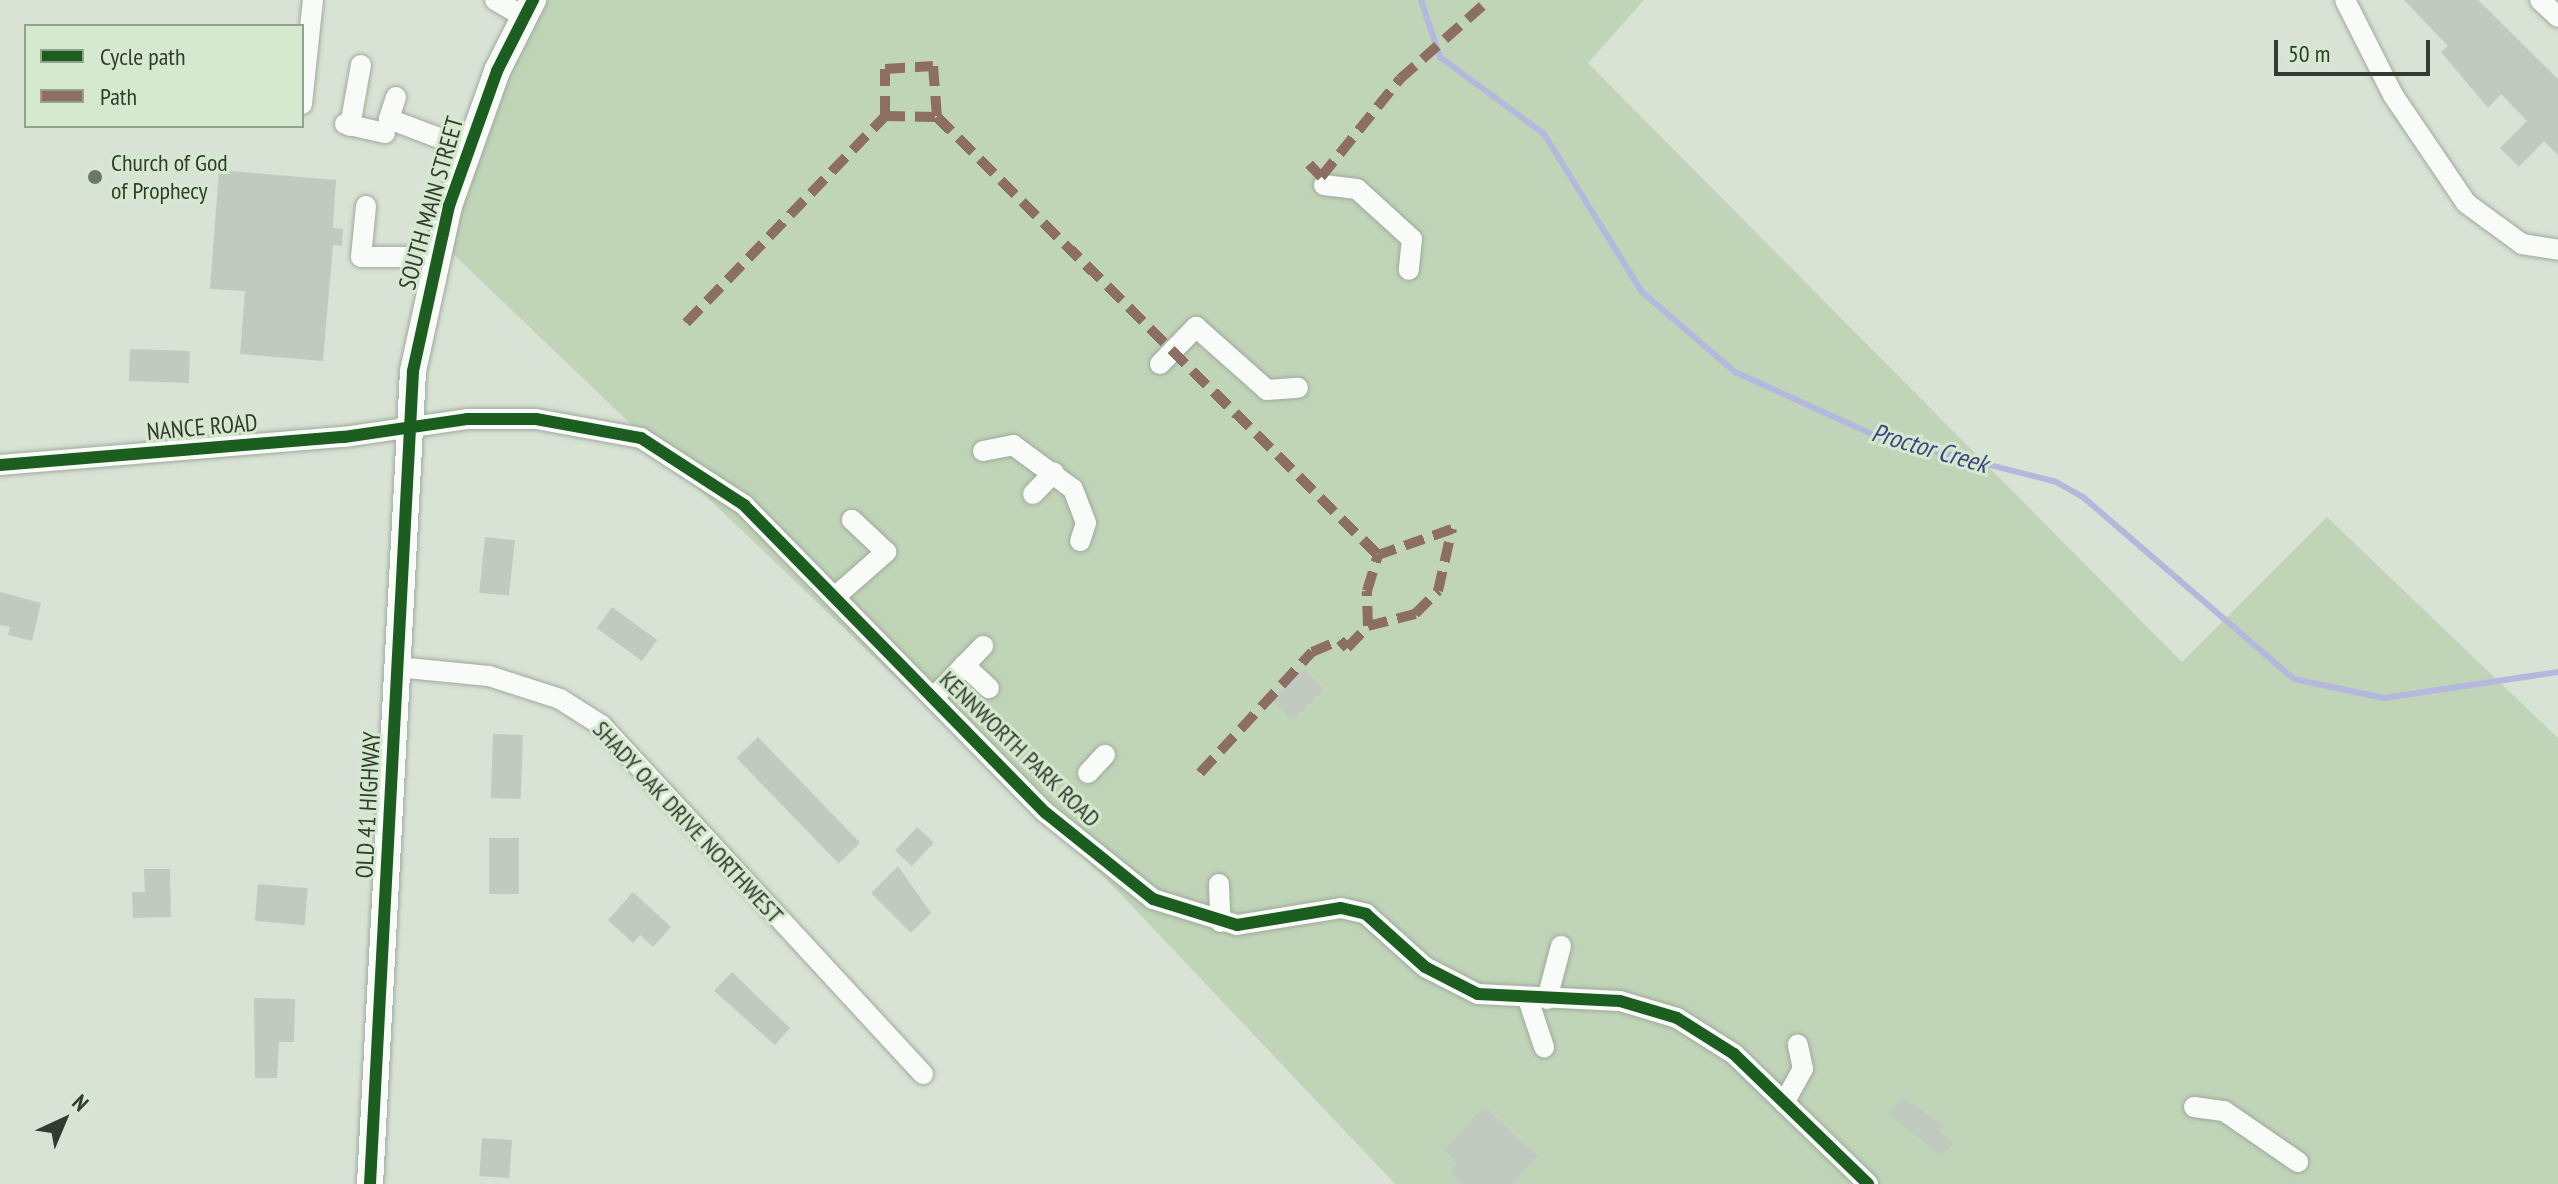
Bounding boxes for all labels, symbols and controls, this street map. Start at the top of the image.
legend [24,24,304,128]
scale bar [2278,24,2434,74]
text: 50 m [2288,38,2330,69]
text: Cycle path [100,41,186,72]
text: Path [100,81,137,112]
street label: SOUTH MAIN STREET [393,113,469,293]
place label: Church of God of Prophecy [111,149,228,205]
marker: Church of God of Prophecy [86,168,104,186]
street label: NANCE ROAD [145,408,259,446]
water label: Proctor Creek [1868,417,1992,479]
street label: KENNWORTH PARK ROAD [933,665,1107,833]
street label: SHADY OAK DRIVE NORTHWEST [586,715,790,929]
street label: OLD 41 HIGHWAY [350,731,386,879]
north arrow [24,1080,104,1160]
text: N [67,1089,95,1117]

